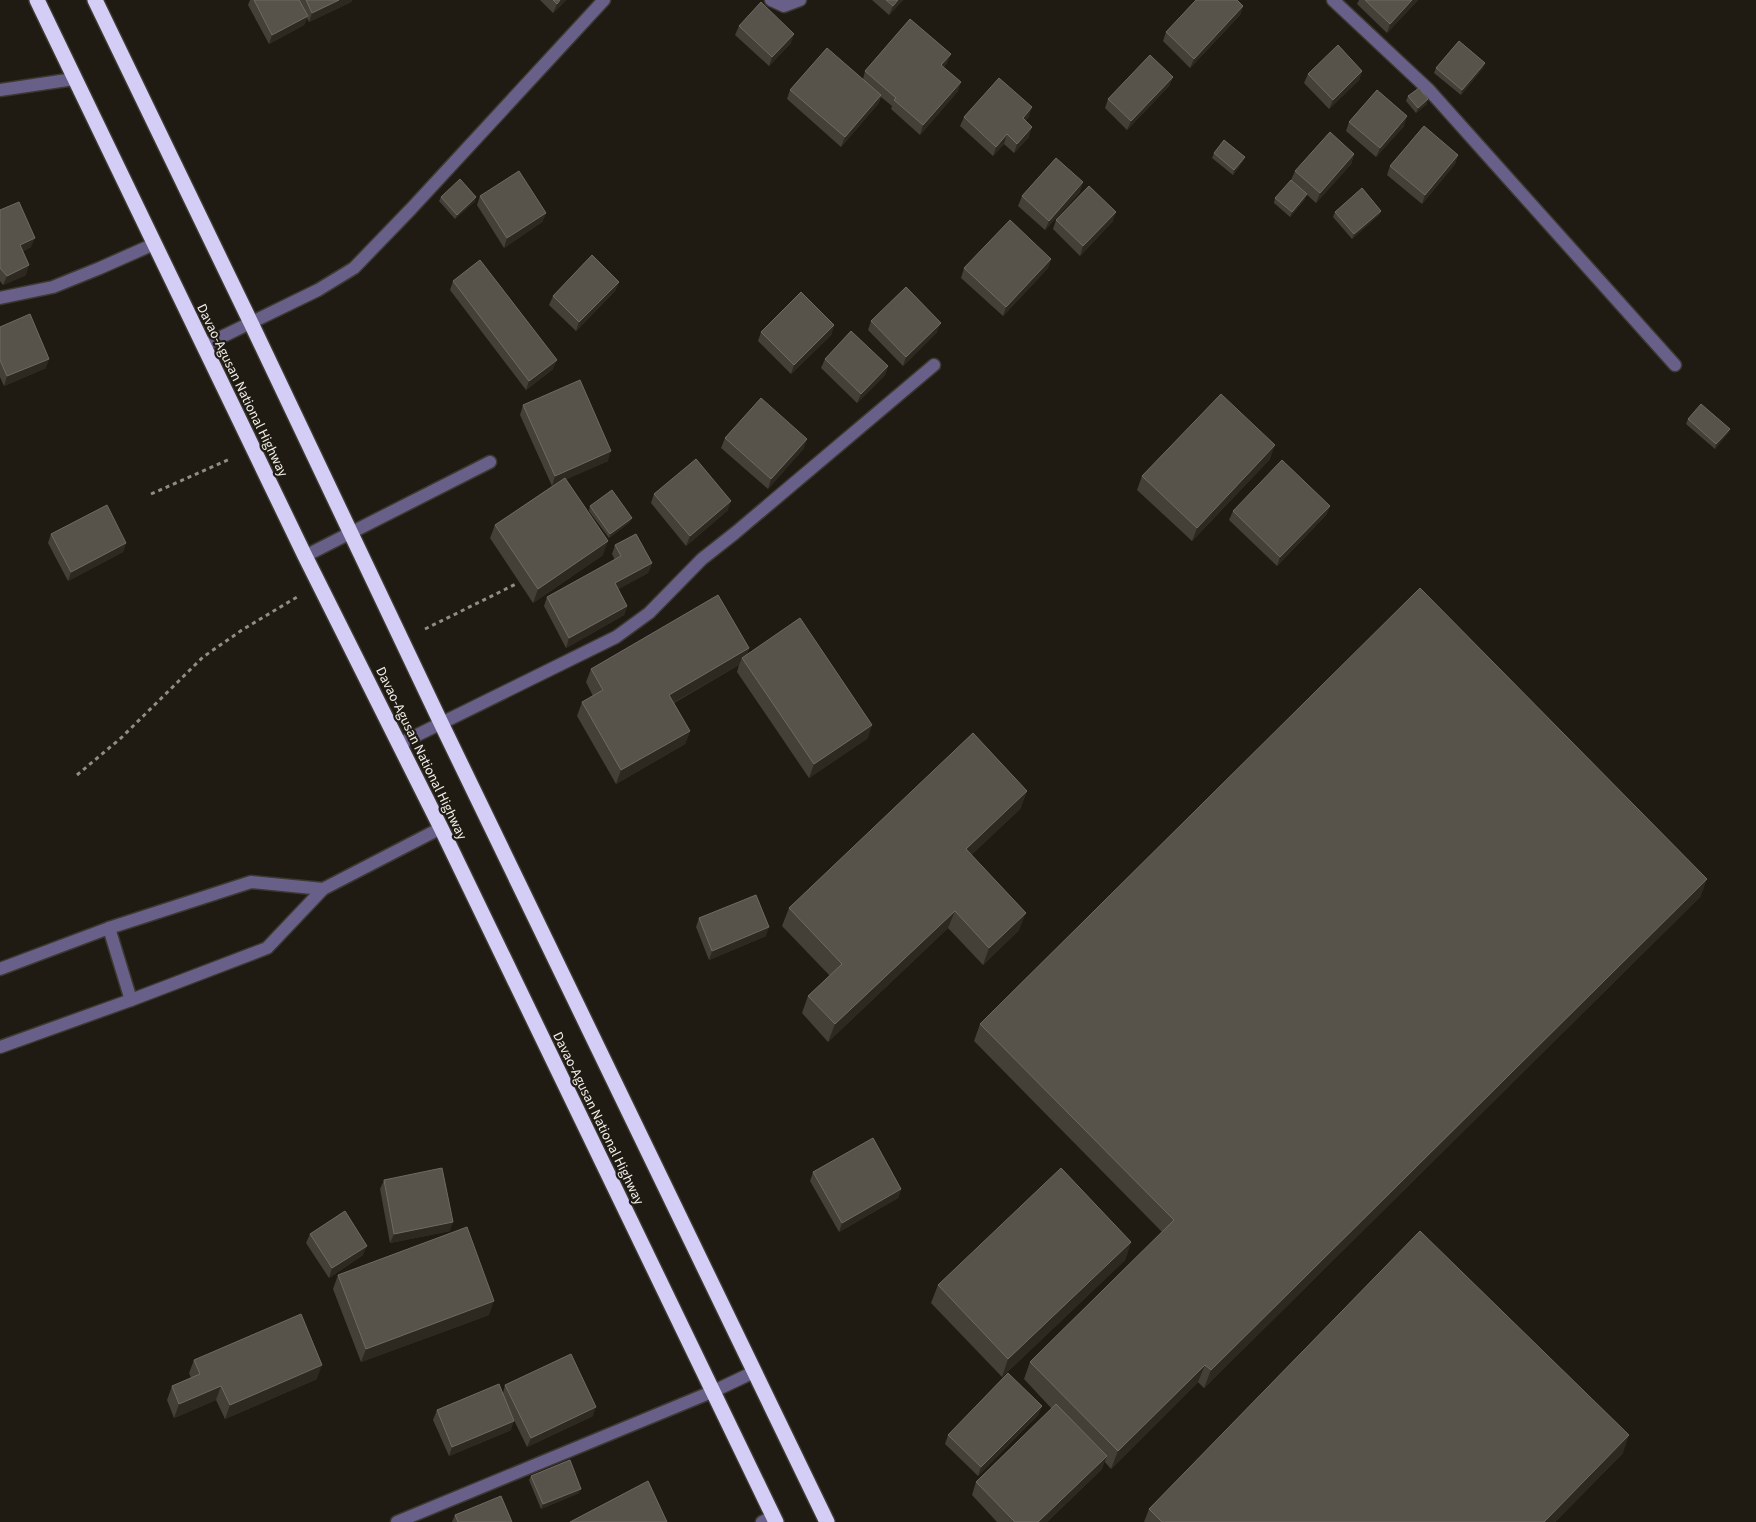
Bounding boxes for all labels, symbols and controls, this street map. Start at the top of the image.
street label: Davao-Agusan National Highway [191,301,293,481]
street label: Davao-Agusan National Highway [370,664,472,844]
street label: Davao-Agusan National Highway [547,1029,649,1209]

